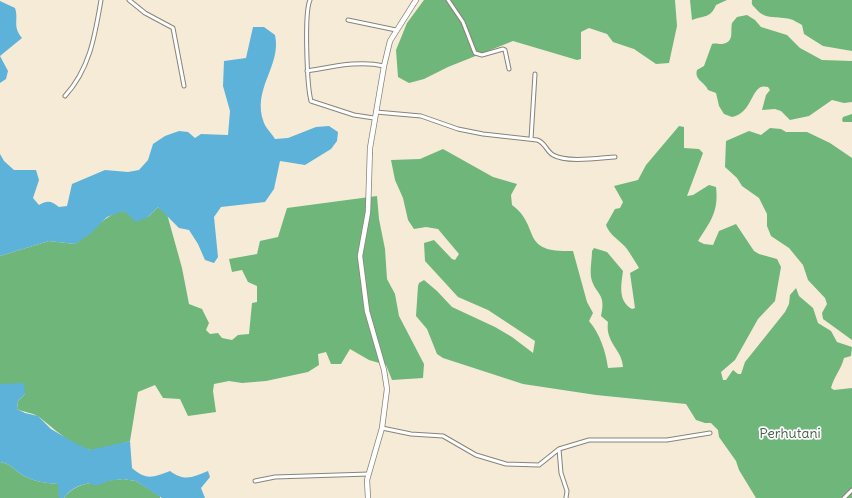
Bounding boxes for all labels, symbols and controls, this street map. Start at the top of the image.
park label: Perhutani [759,426,821,442]

